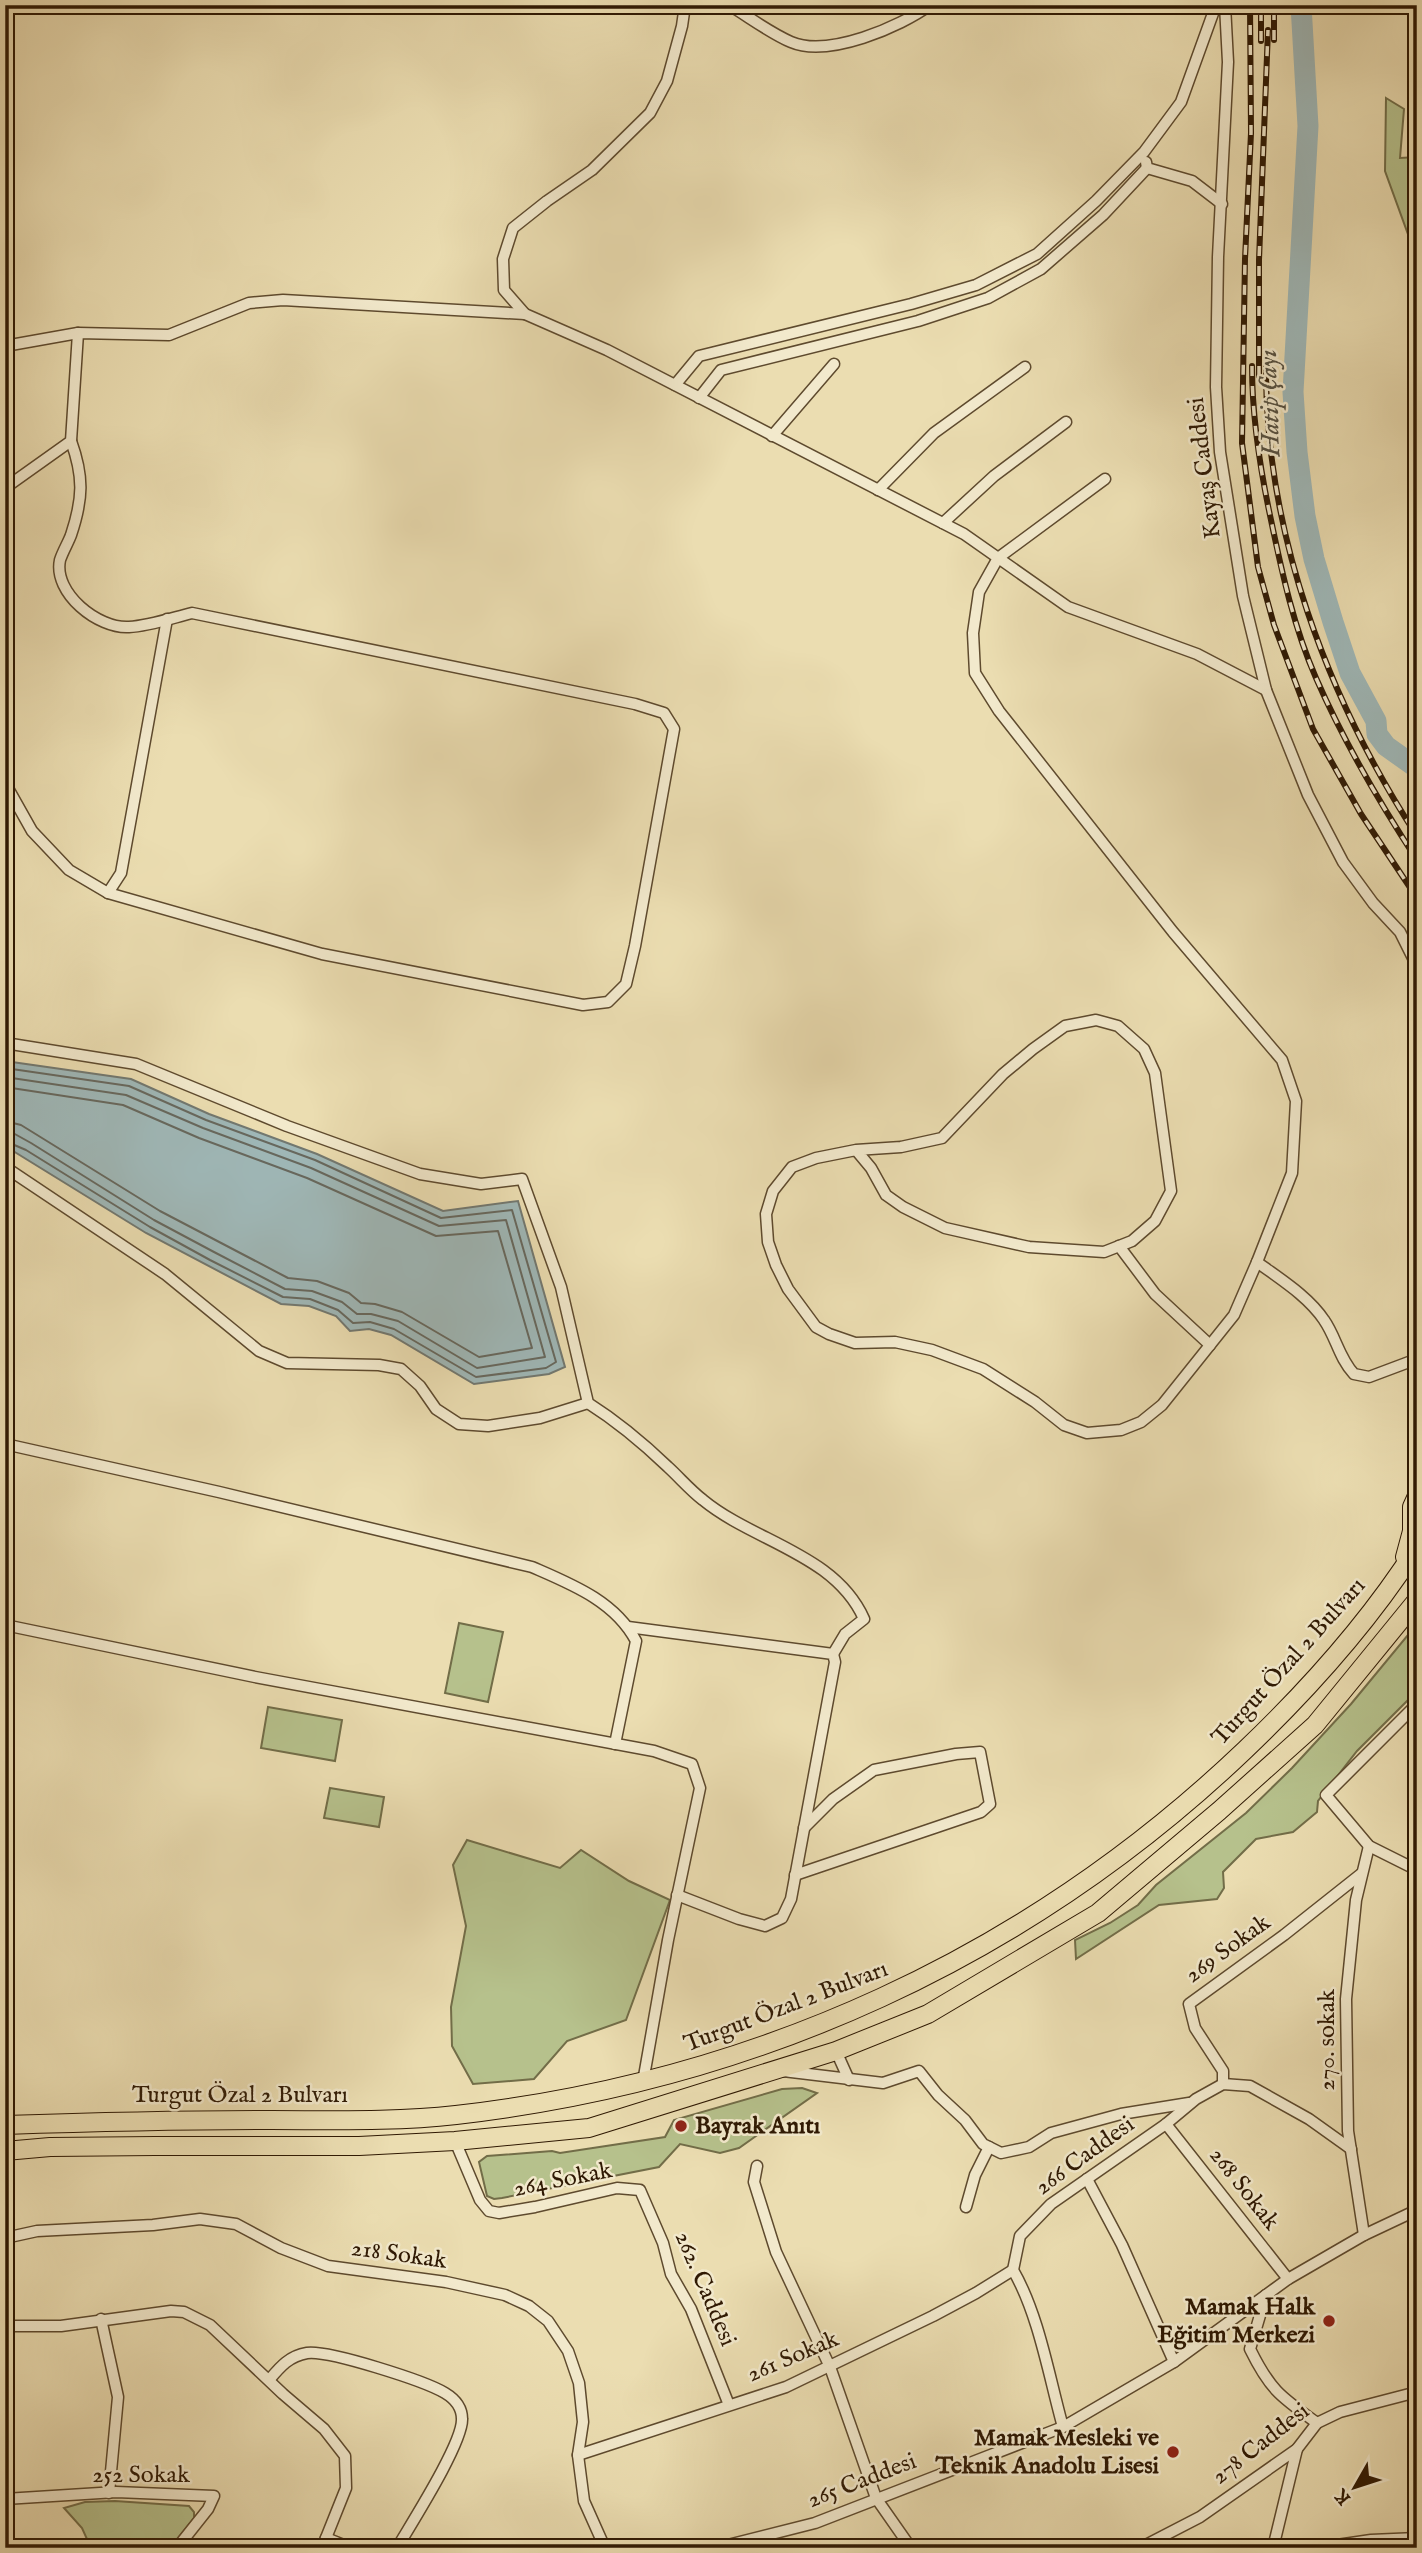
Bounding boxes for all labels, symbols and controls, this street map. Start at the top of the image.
water label: Hatip Çayı [1252,349,1288,458]
street label: Kayaş Caddesi [1181,396,1229,540]
street label: Turgut Özal 2 Bulvarı [1205,1571,1373,1753]
street label: 269 Sokak [1179,1907,1277,1990]
street label: Turgut Özal 2 Bulvarı [680,1954,892,2060]
street label: 270. sokak [1312,1989,1343,2091]
street label: Turgut Özal 2 Bulvarı [132,2080,348,2111]
street label: 266 Caddesi [1029,2109,1141,2203]
place label: Bayrak Anıtı [695,2111,821,2142]
marker: Bayrak Anıtı [673,2118,689,2134]
street label: 268 Sokak [1202,2141,1286,2237]
street label: 264 Sokak [511,2155,615,2205]
street label: 262. Caddesi [667,2227,743,2351]
street label: 218 Sokak [349,2233,449,2277]
place label: Mamak Halk Eğitim Merkezi [1157,2292,1316,2351]
marker: Mamak Halk Eğitim Merkezi [1321,2313,1337,2329]
street label: 261 Sokak [742,2324,844,2390]
street label: 278 Caddesi [1206,2396,1316,2492]
place label: Mamak Mesleki ve Teknik Anadolu Lisesi [935,2423,1160,2482]
marker: Mamak Mesleki ve Teknik Anadolu Lisesi [1165,2444,1181,2460]
street label: 265 Caddesi [803,2446,921,2516]
north arrow [1320,2452,1390,2522]
street label: 252 Sokak [92,2460,190,2491]
text: K [1329,2483,1357,2509]

